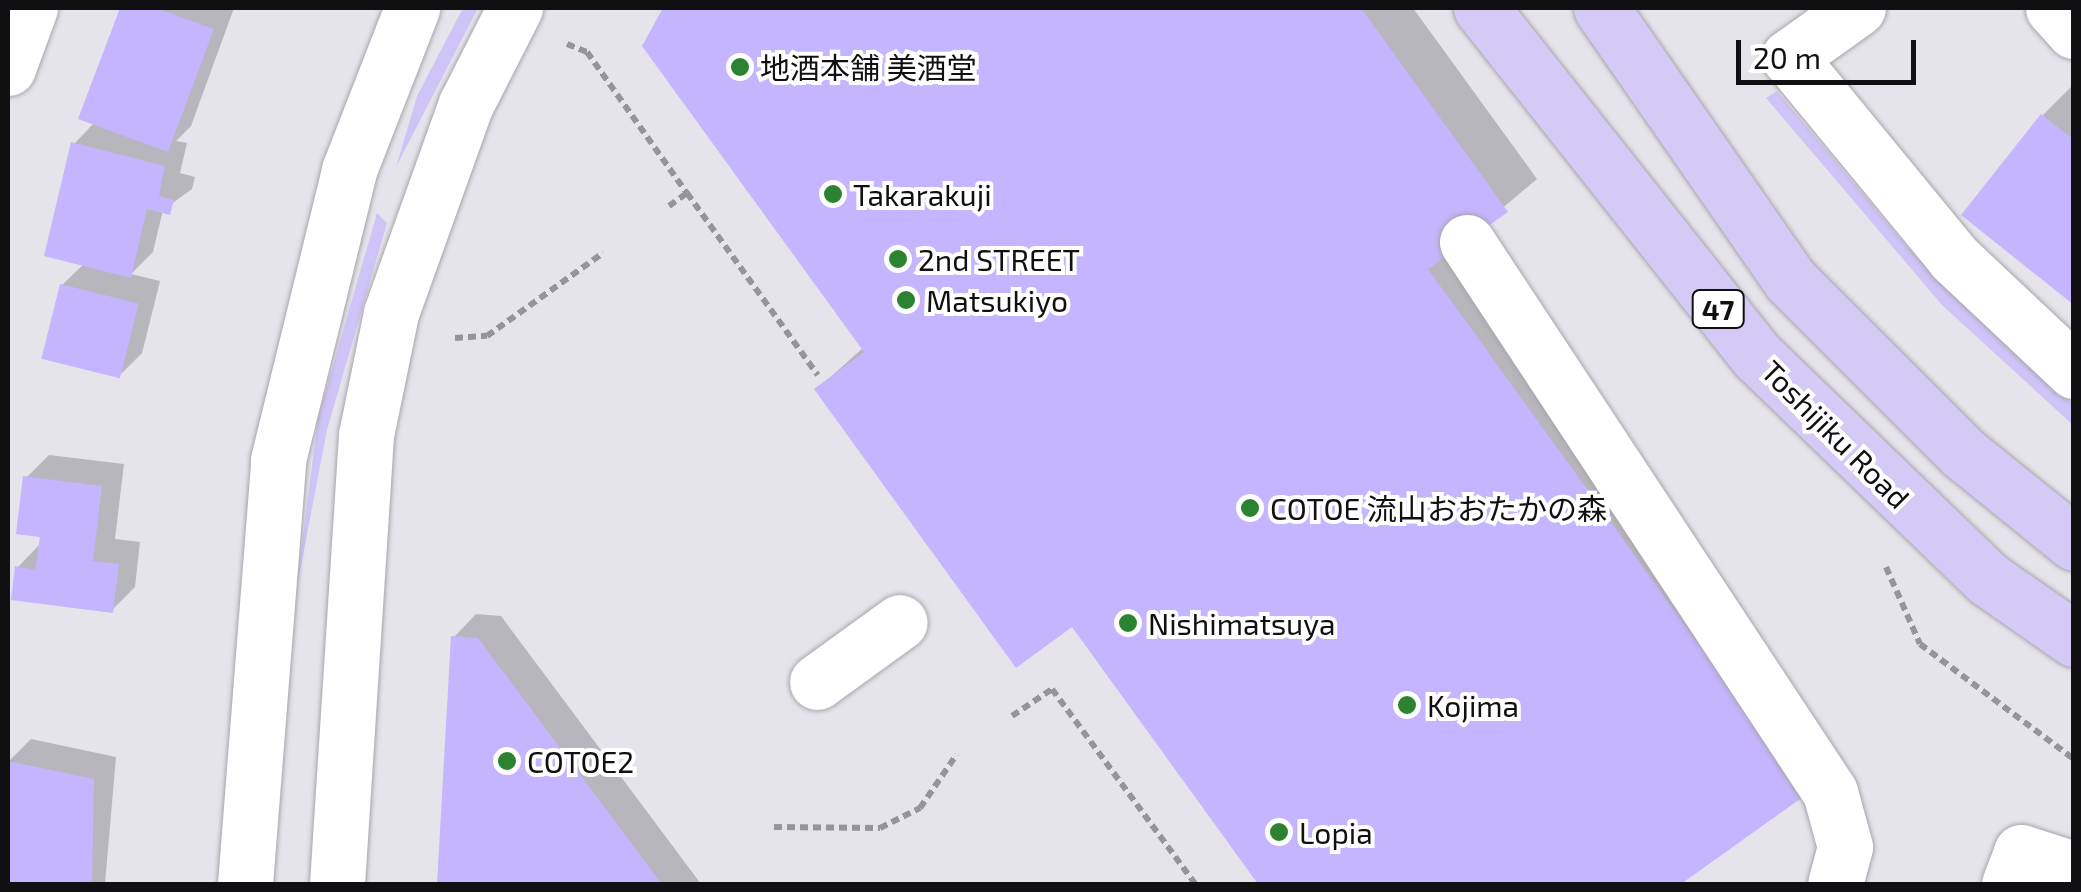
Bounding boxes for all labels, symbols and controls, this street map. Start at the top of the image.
scale bar [1741,20,1921,82]
text: 20 m [1753,39,1821,75]
place label: 地酒本舗 美酒堂 [760,49,977,85]
marker: 地酒本舗 美酒堂 [729,56,751,78]
place label: Takarakuji [853,176,992,212]
marker: Takarakuji [822,183,844,205]
place label: 2nd STREET [918,241,1080,277]
marker: 2nd STREET [887,248,909,270]
place label: Matsukiyo [926,282,1068,318]
road number: 47 [1690,286,1746,332]
marker: Matsukiyo [895,289,917,311]
street label: Toshijiku Road [1755,353,1917,515]
place label: COTOE 流山おおたかの森 [1270,490,1607,526]
marker: COTOE 流山おおたかの森 [1239,497,1261,519]
place label: Nishimatsuya [1148,605,1335,641]
marker: Nishimatsuya [1117,612,1139,634]
place label: Kojima [1427,687,1519,723]
marker: Kojima [1396,694,1418,716]
place label: COTOE2 [527,743,634,779]
marker: COTOE2 [496,750,518,772]
place label: Lopia [1299,814,1373,850]
marker: Lopia [1268,821,1290,843]

